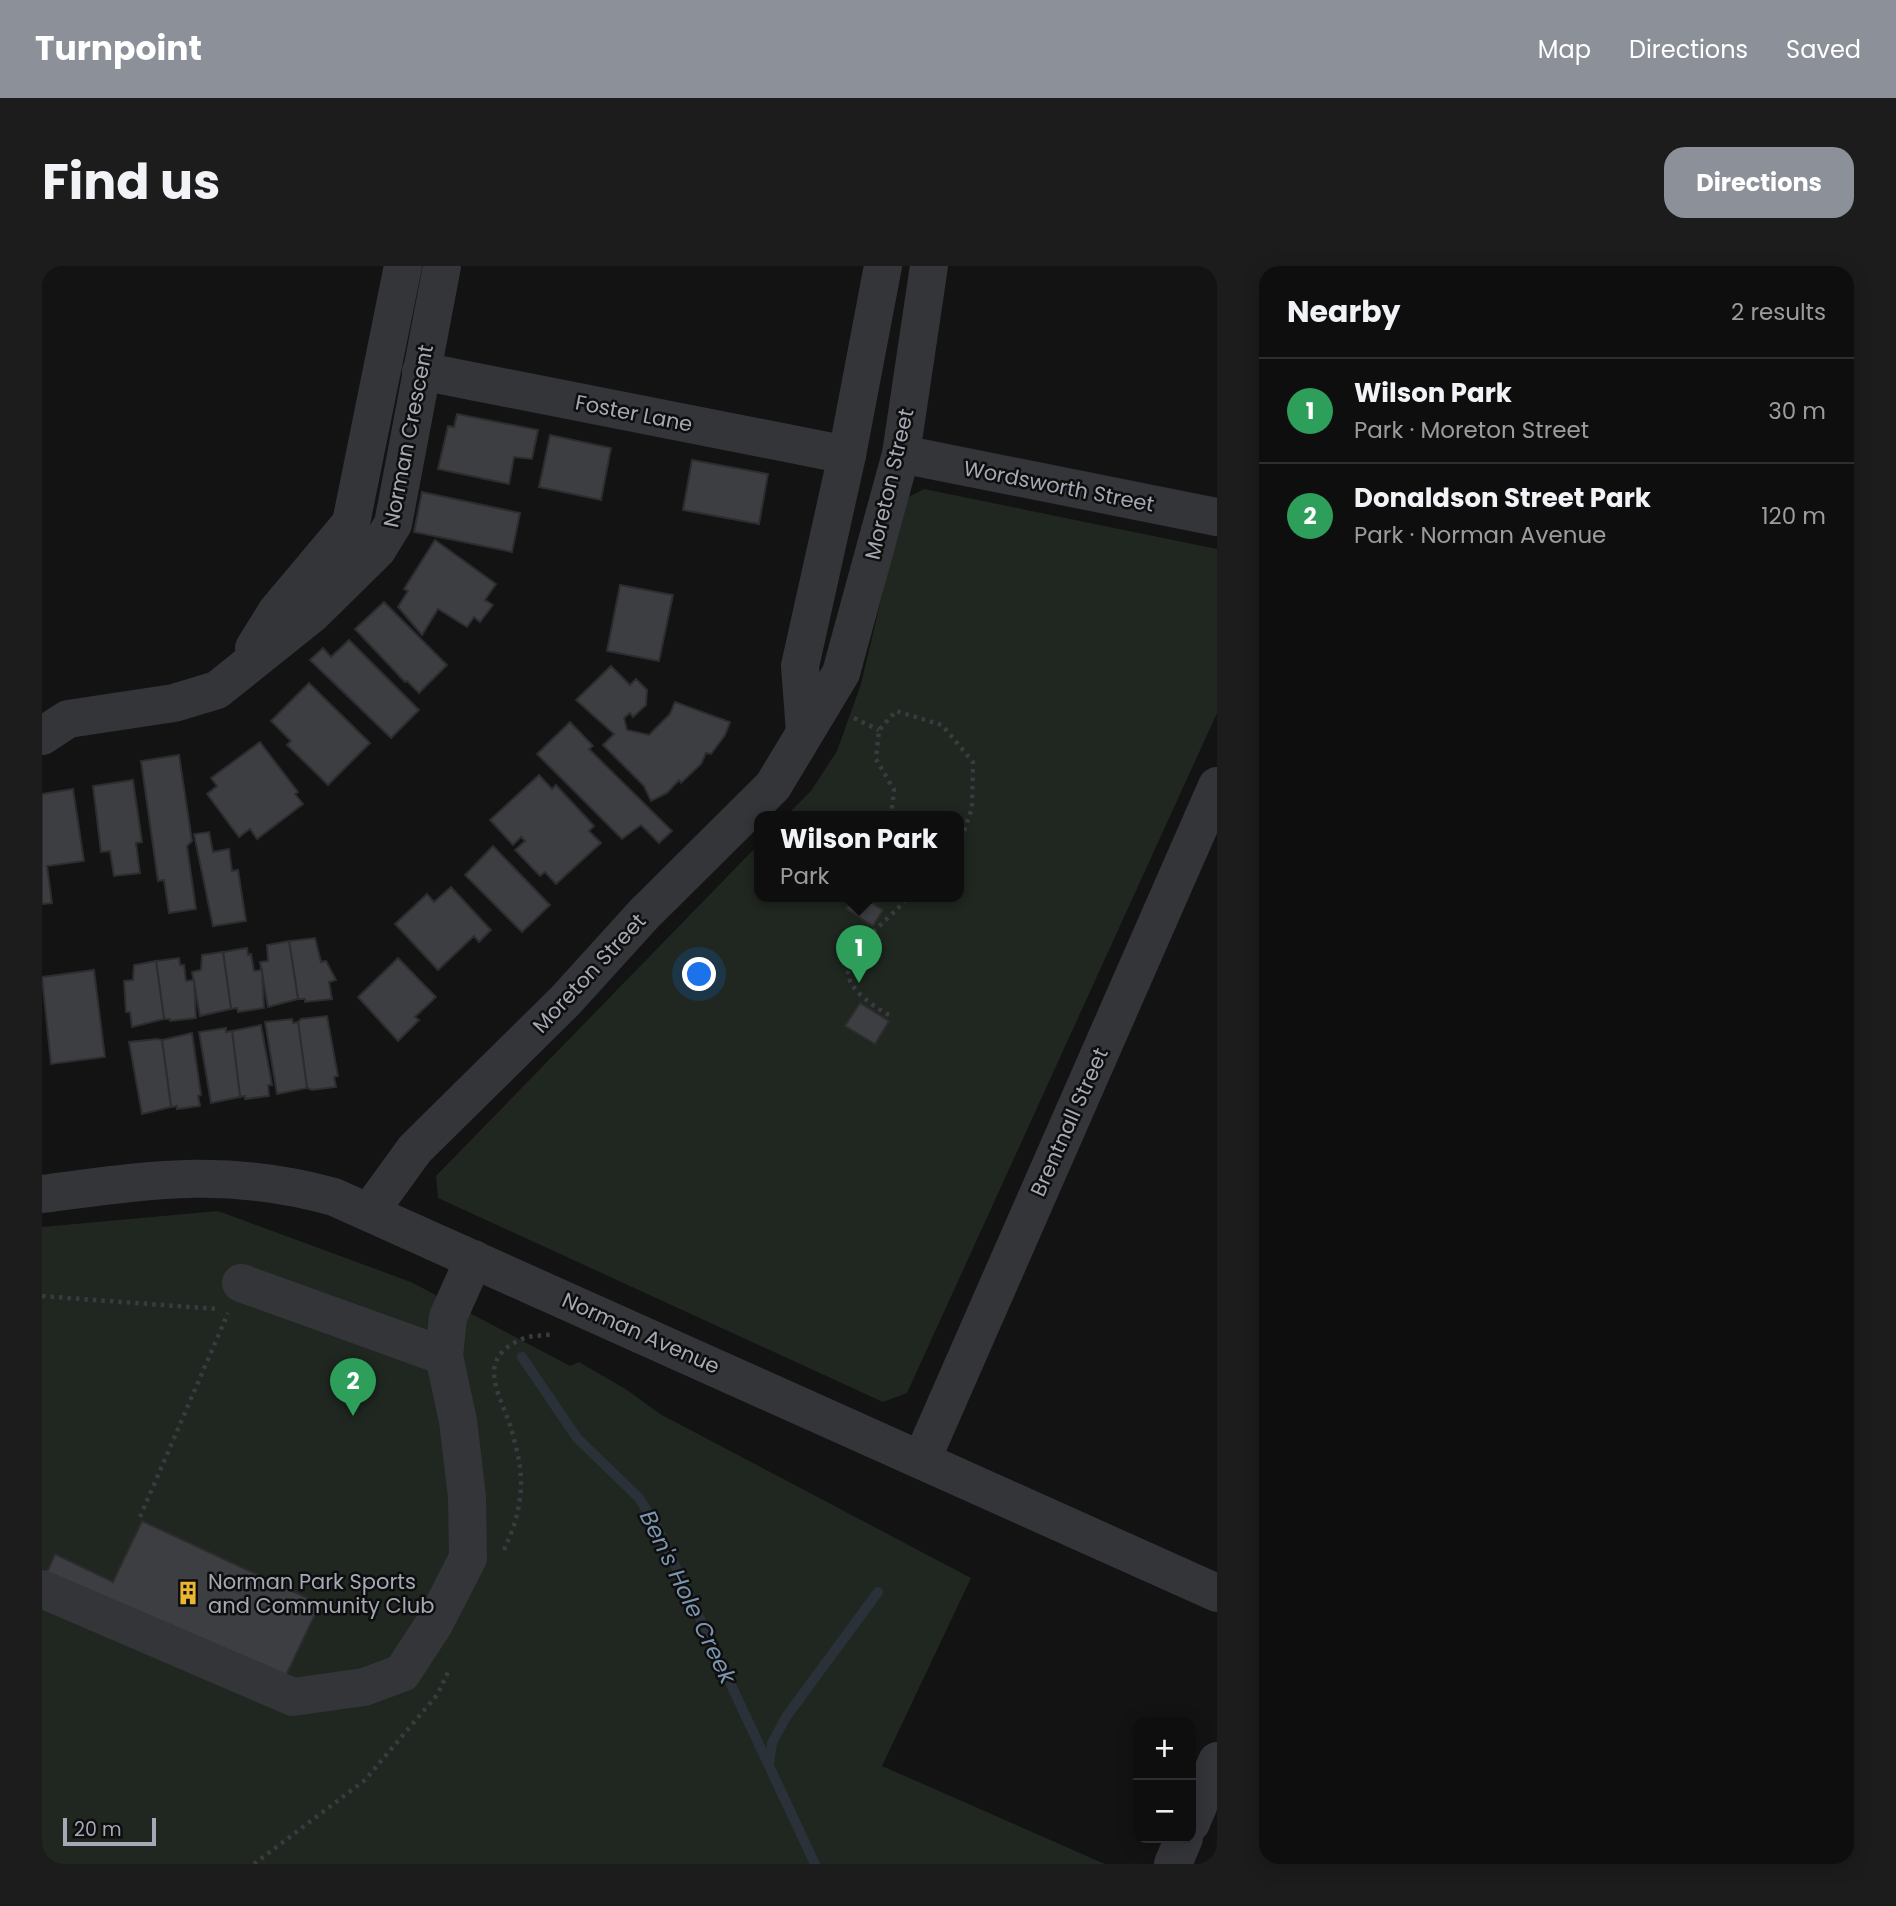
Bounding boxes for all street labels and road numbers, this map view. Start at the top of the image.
street label: Norman Crescent [376,342,440,530]
street label: Foster Lane [573,387,695,439]
street label: Moreton Street [858,406,920,562]
street label: Wordsworth Street [961,453,1157,519]
street label: Moreton Street [526,907,652,1039]
street label: Brentnall Street [1023,1043,1115,1201]
street label: Norman Avenue [558,1285,724,1381]

